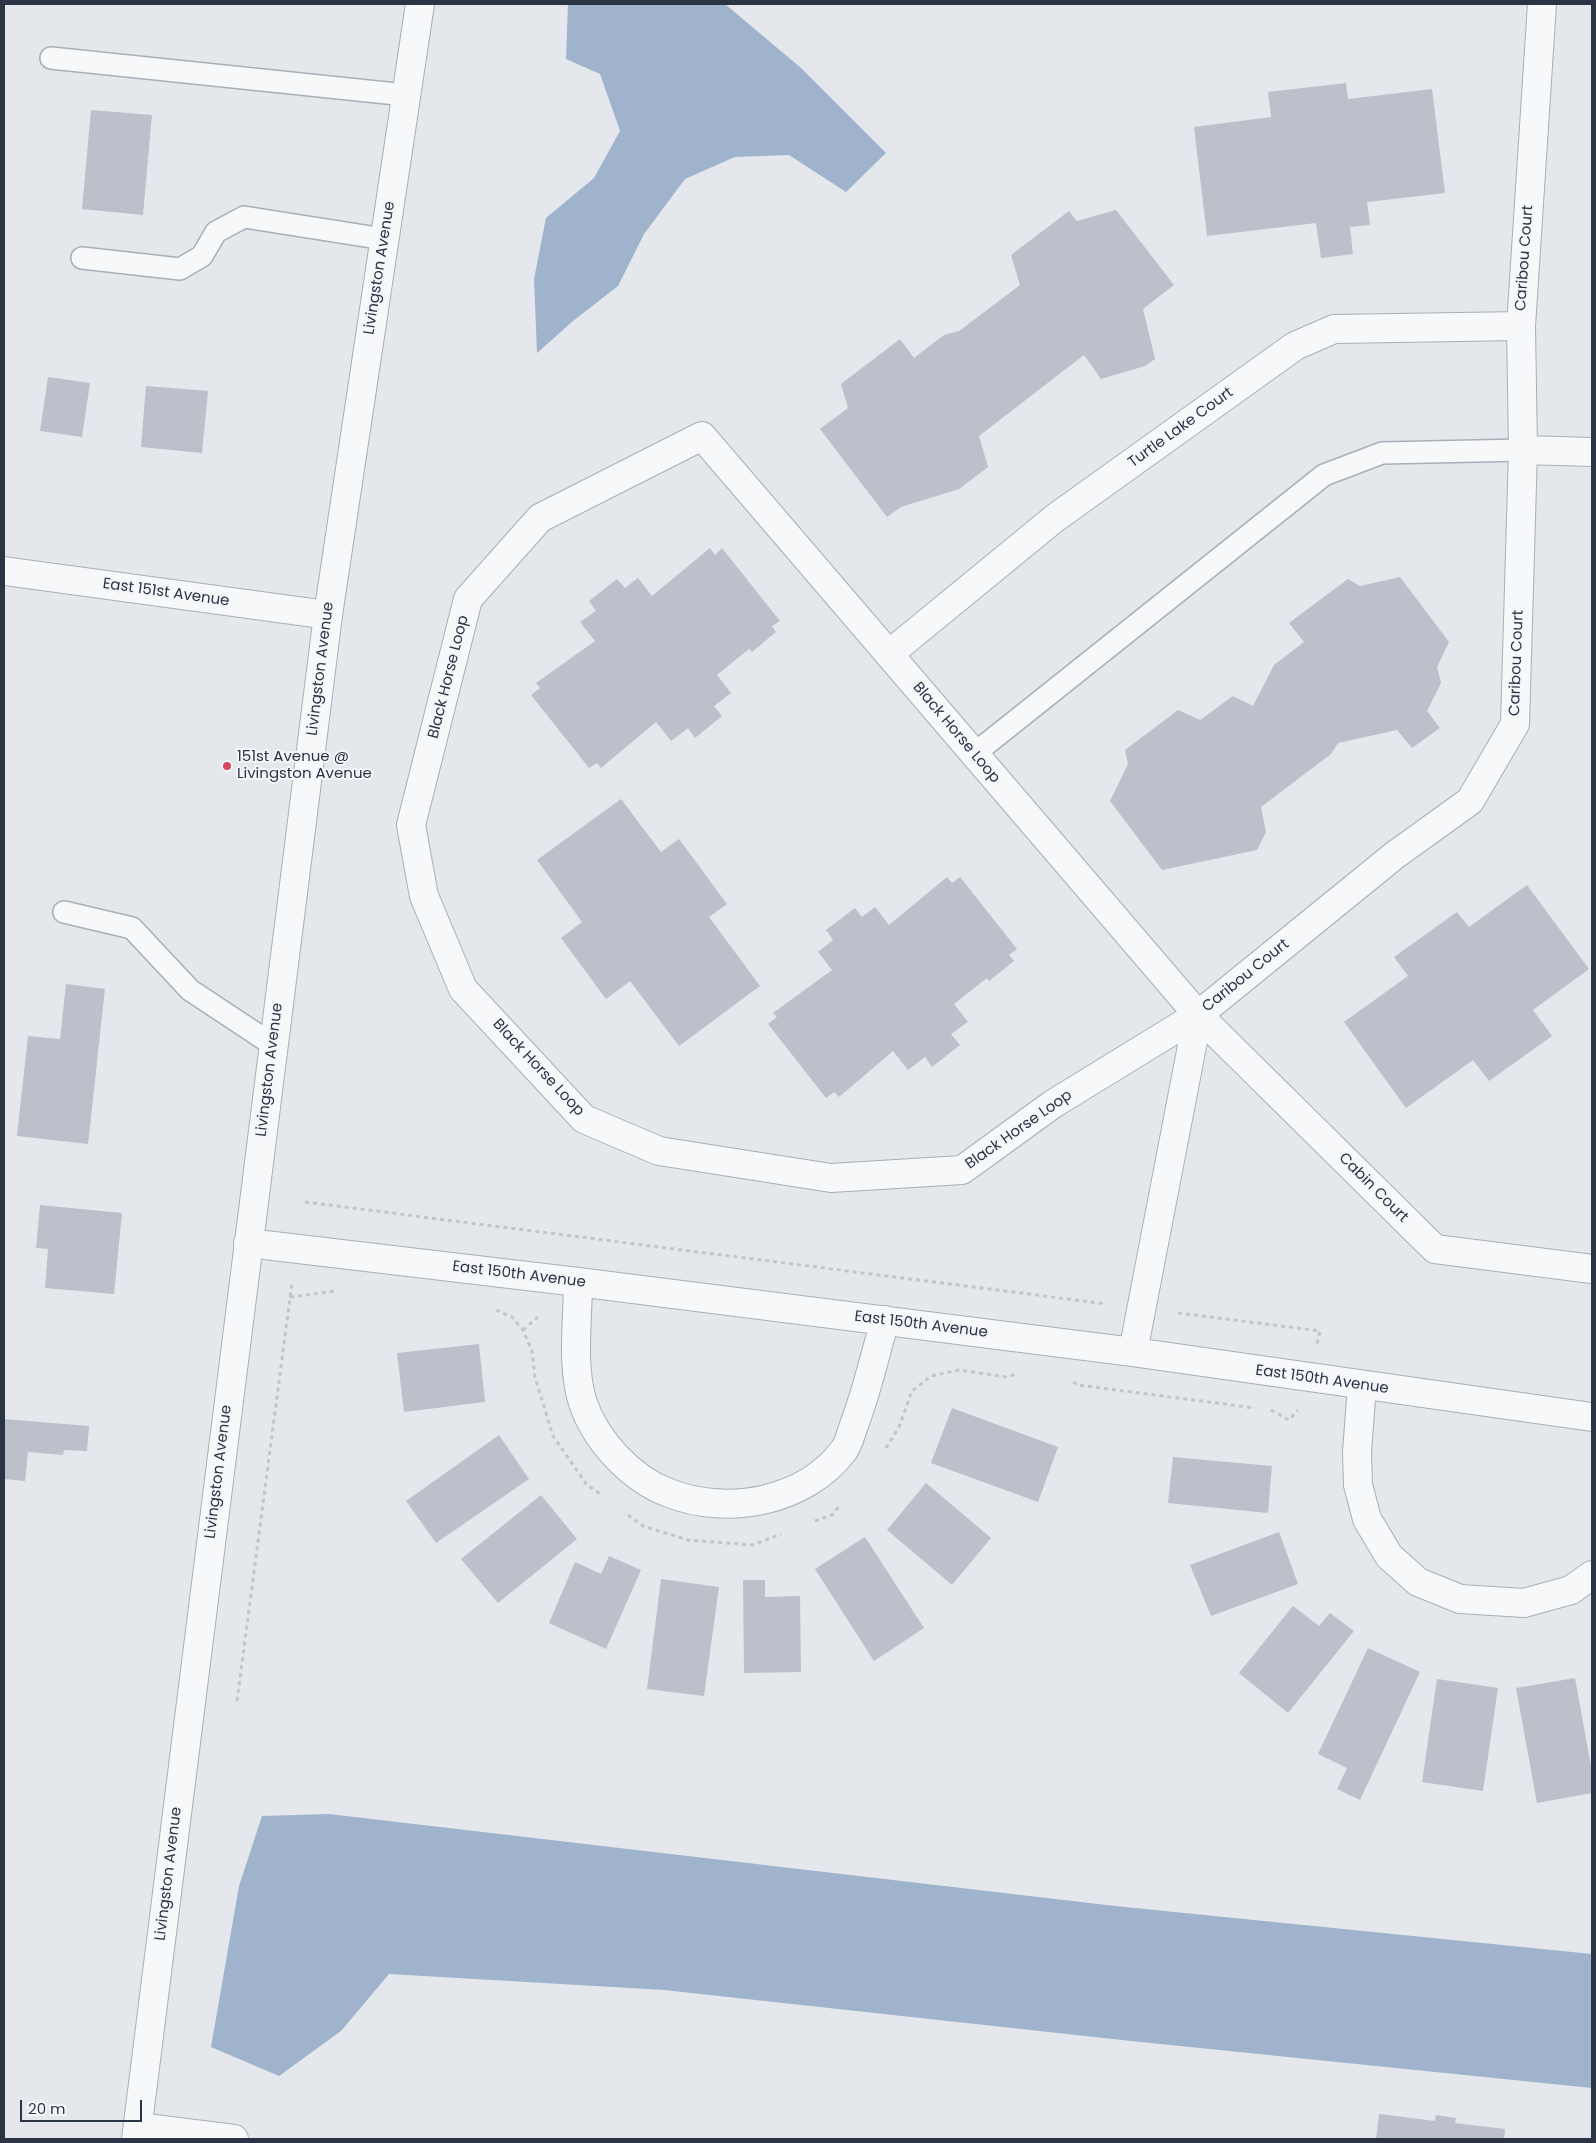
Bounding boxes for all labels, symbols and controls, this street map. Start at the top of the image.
street label: Livingston Avenue [361,200,399,336]
street label: Caribou Court [1512,204,1538,312]
street label: Turtle Lake Court [1125,384,1237,472]
street label: East 151st Avenue [101,575,231,611]
street label: Livingston Avenue [304,601,338,737]
street label: Caribou Court [1506,610,1528,716]
street label: Black Horse Loop [425,614,473,740]
street label: Black Horse Loop [908,679,1004,787]
place label: 151st Avenue @ Livingston Avenue [237,748,372,783]
marker: 151st Avenue @ Livingston Avenue [221,760,233,772]
street label: Caribou Court [1199,936,1293,1016]
street label: Livingston Avenue [253,1002,287,1138]
street label: Black Horse Loop [488,1016,588,1120]
street label: Black Horse Loop [962,1086,1076,1174]
street label: Cabin Court [1334,1149,1412,1227]
street label: East 150th Avenue [451,1258,587,1292]
street label: East 150th Avenue [853,1308,989,1342]
street label: East 150th Avenue [1254,1362,1390,1398]
street label: Livingston Avenue [202,1404,236,1540]
street label: Livingston Avenue [152,1806,186,1942]
scale bar [22,2090,145,2122]
text: 20 m [28,2098,66,2119]

